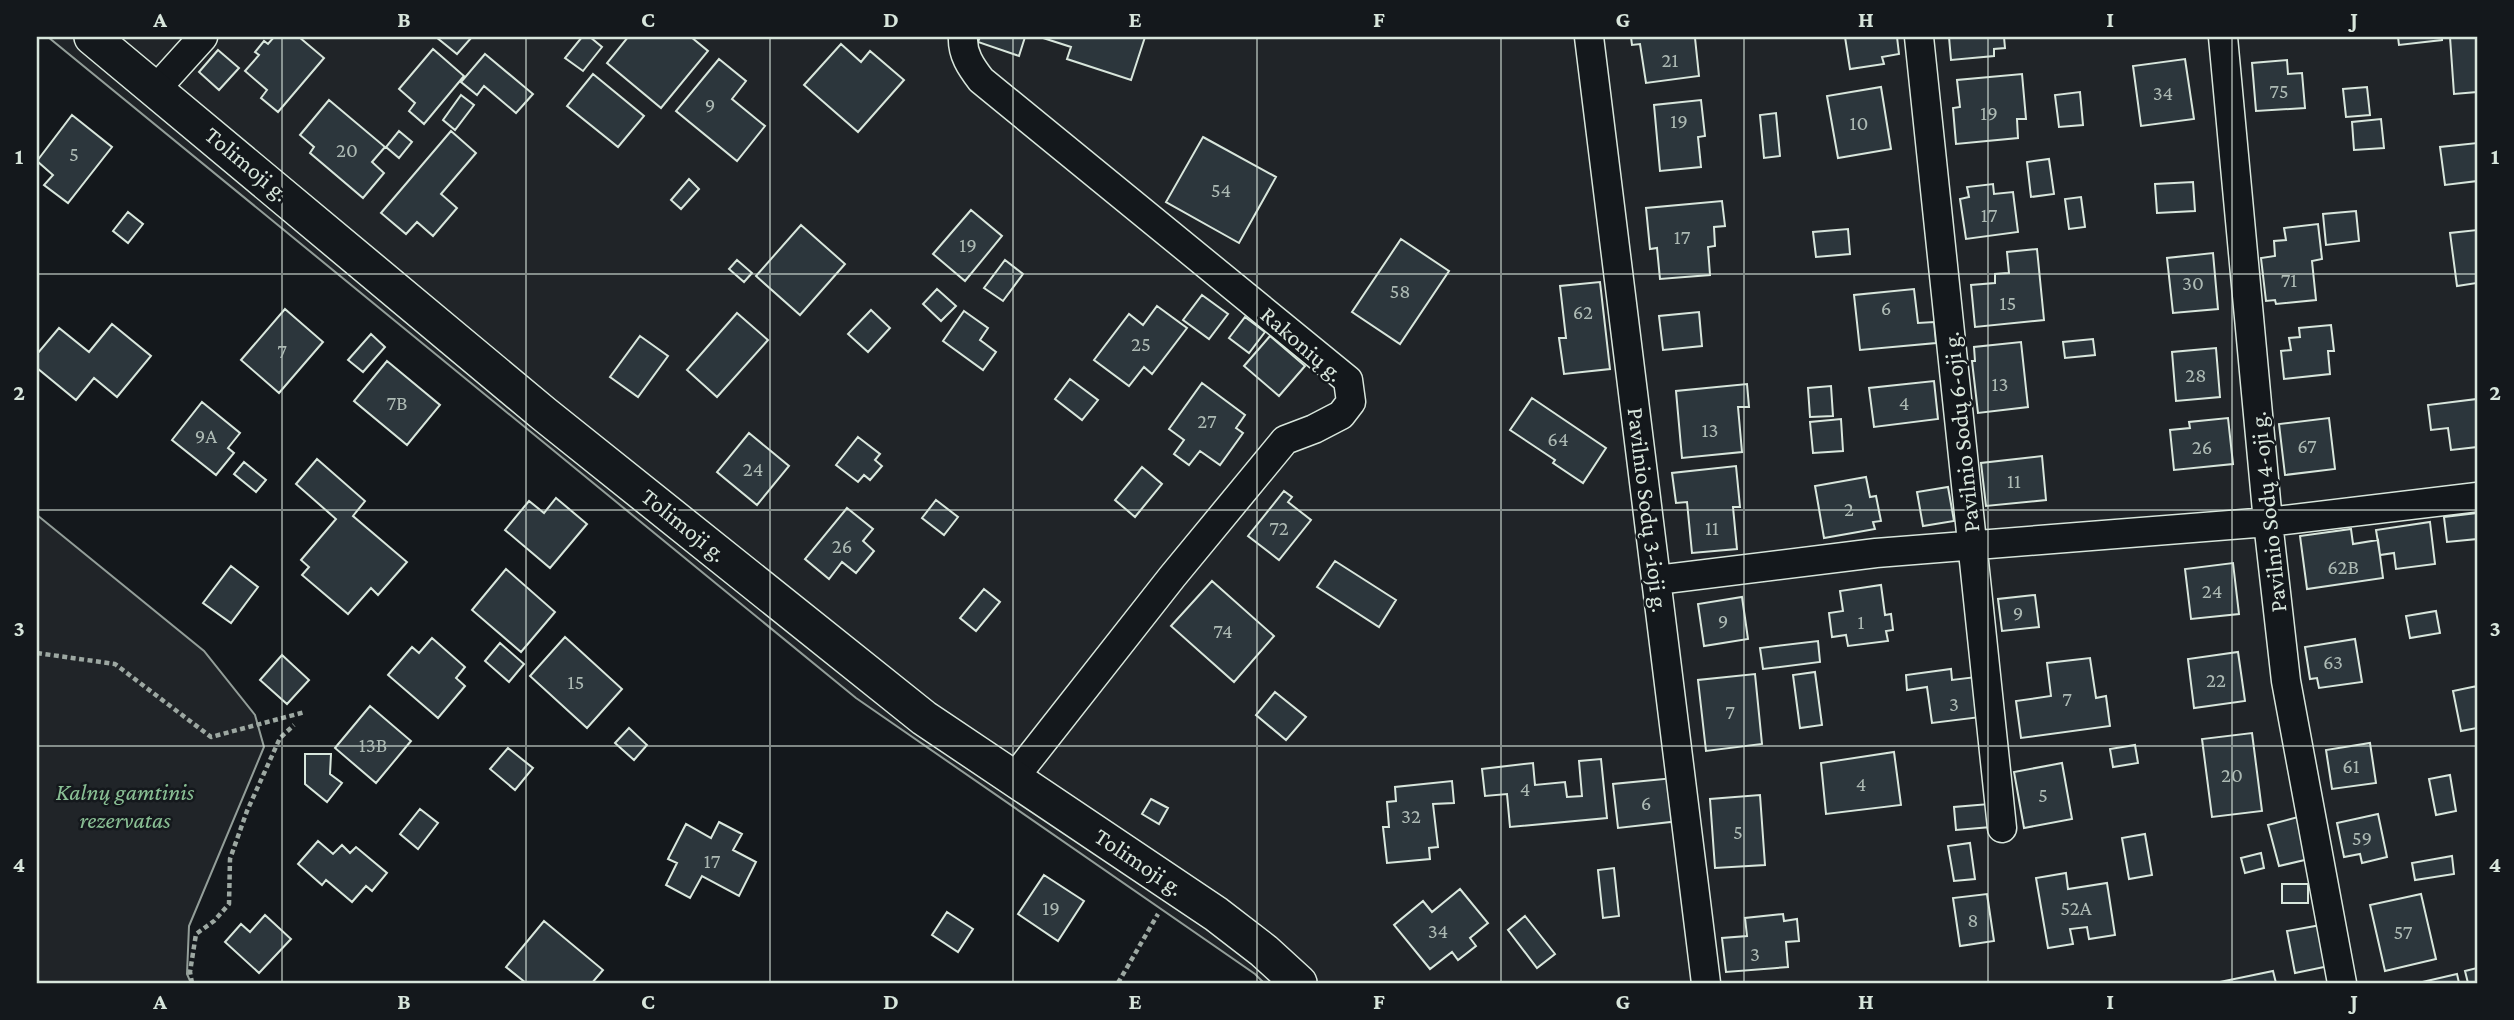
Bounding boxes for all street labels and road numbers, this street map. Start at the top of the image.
street label: Tolimoji g. [200,121,295,206]
street label: Rakonių g. [1256,300,1349,387]
street label: Pavilnio Sodų 6-oji g. [1937,330,1984,534]
street label: Pavilnio Sodų 3-ioji g. [1623,406,1674,614]
street label: Pavilnio Sodų 4-oji g. [2244,410,2291,614]
street label: Tolimoji g. [636,482,732,567]
street label: Tolimoji g. [1090,822,1189,901]

